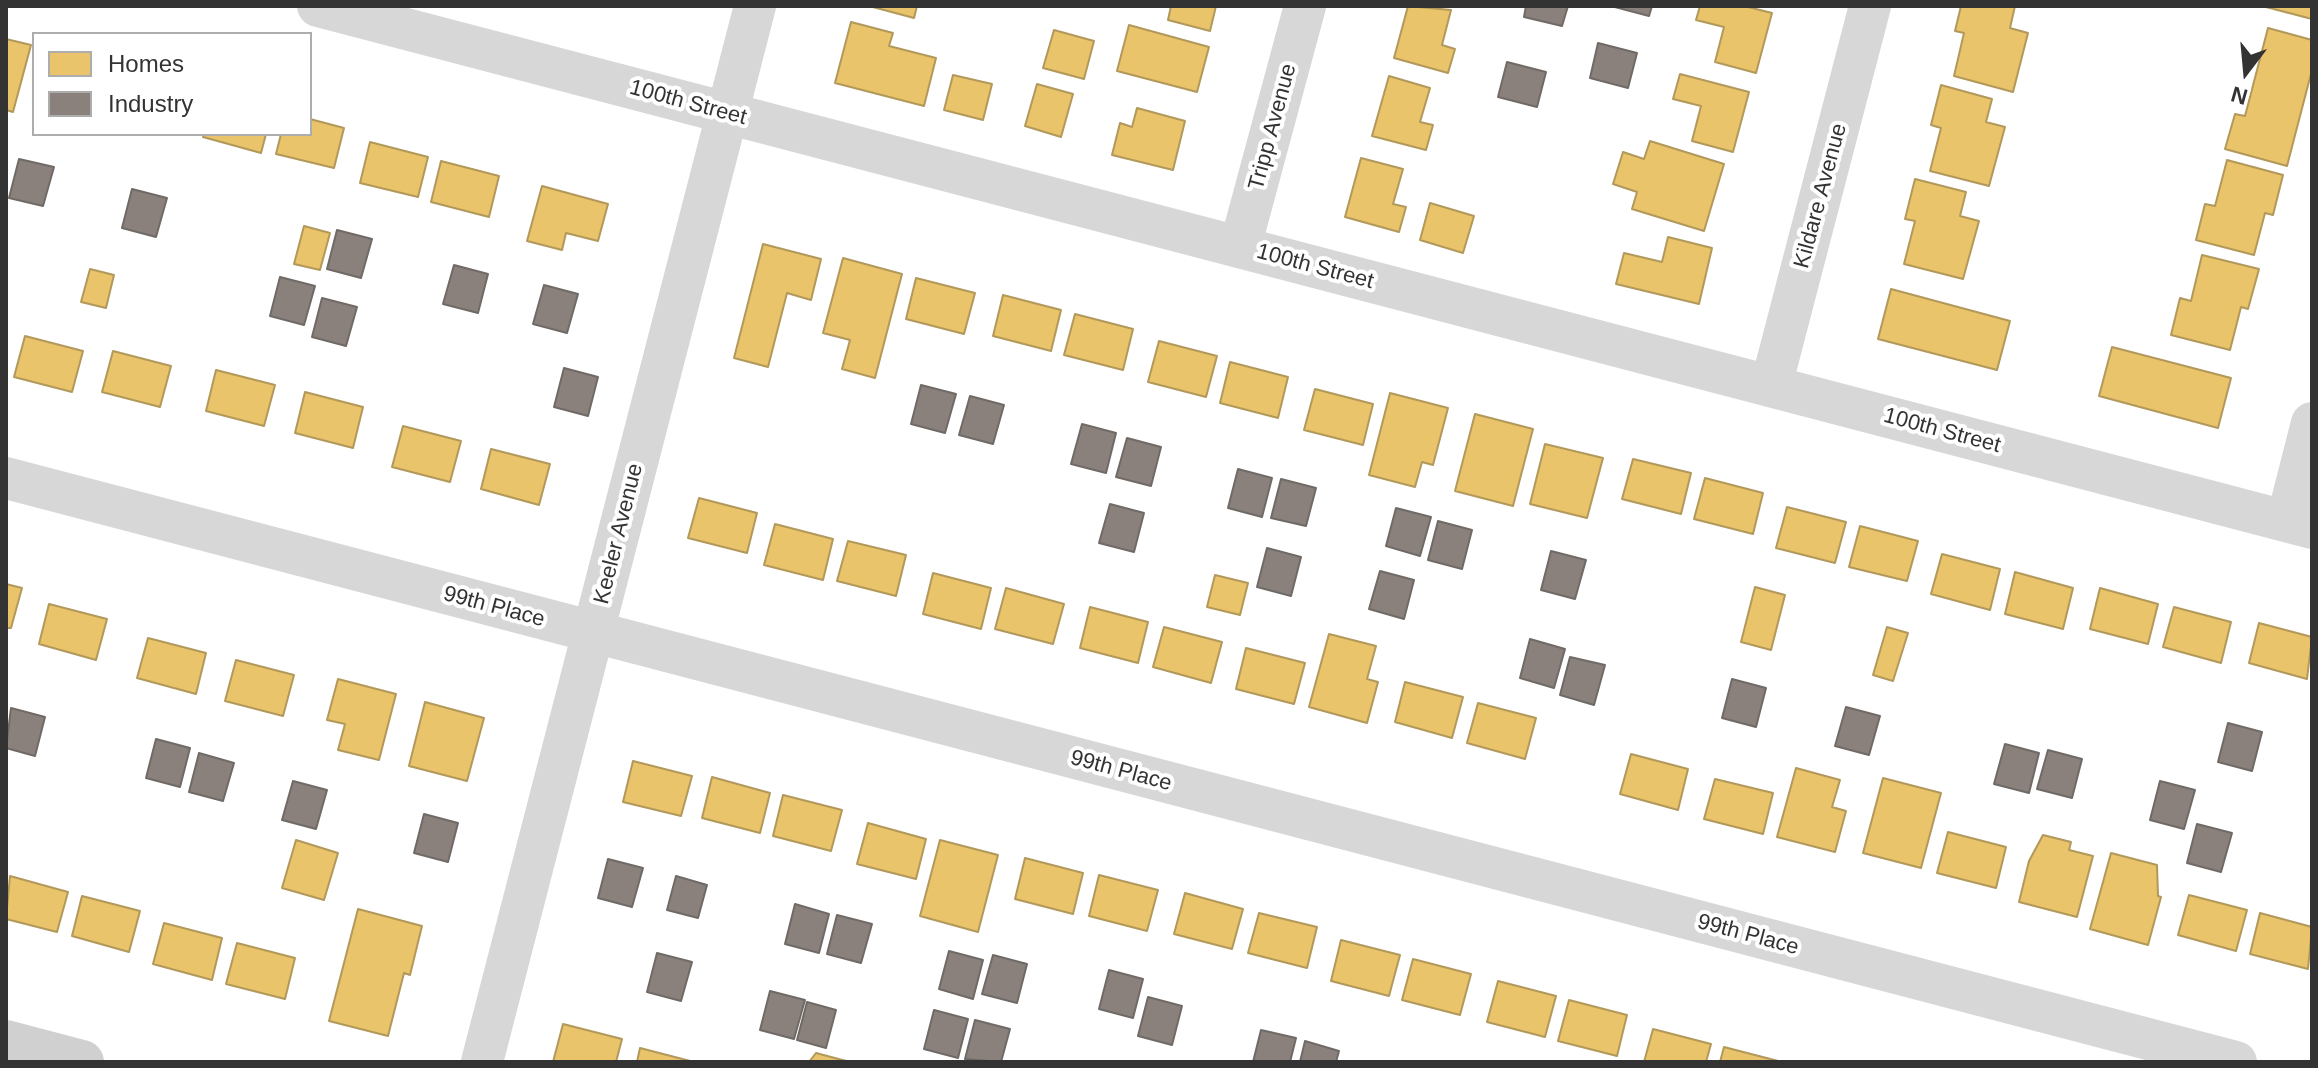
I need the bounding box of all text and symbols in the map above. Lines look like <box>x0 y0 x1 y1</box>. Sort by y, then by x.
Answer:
legend <box>32 32 312 136</box>
north arrow <box>2206 32 2286 112</box>
text: Homes <box>108 50 184 77</box>
street label: Tripp Avenue <box>1243 61 1303 193</box>
street label: 100th Street <box>627 75 749 131</box>
text: N <box>2228 81 2250 110</box>
text: Industry <box>108 90 193 117</box>
street label: Kildare Avenue <box>1789 121 1853 271</box>
street label: 100th Street <box>1254 239 1376 295</box>
street label: 100th Street <box>1881 403 2003 459</box>
street label: Keeler Avenue <box>589 461 649 607</box>
street label: 99th Place <box>440 581 548 633</box>
street label: 99th Place <box>1067 745 1175 797</box>
street label: 99th Place <box>1694 909 1802 961</box>

